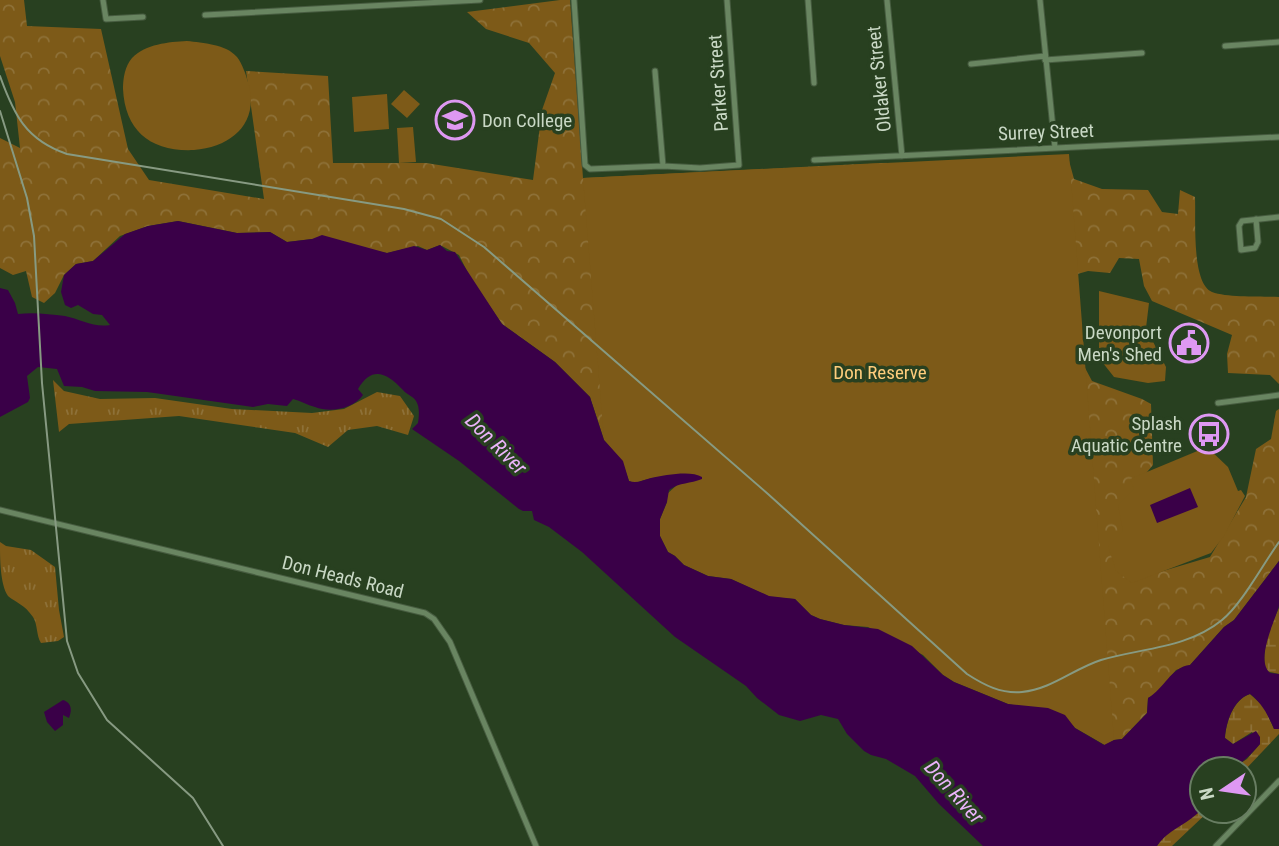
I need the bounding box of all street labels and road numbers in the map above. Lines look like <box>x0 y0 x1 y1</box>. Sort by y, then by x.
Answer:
street label: Oldaker Street <box>862 25 896 133</box>
street label: Parker Street <box>703 34 733 132</box>
street label: Surrey Street <box>998 119 1094 145</box>
street label: Don Heads Road <box>280 551 406 603</box>

